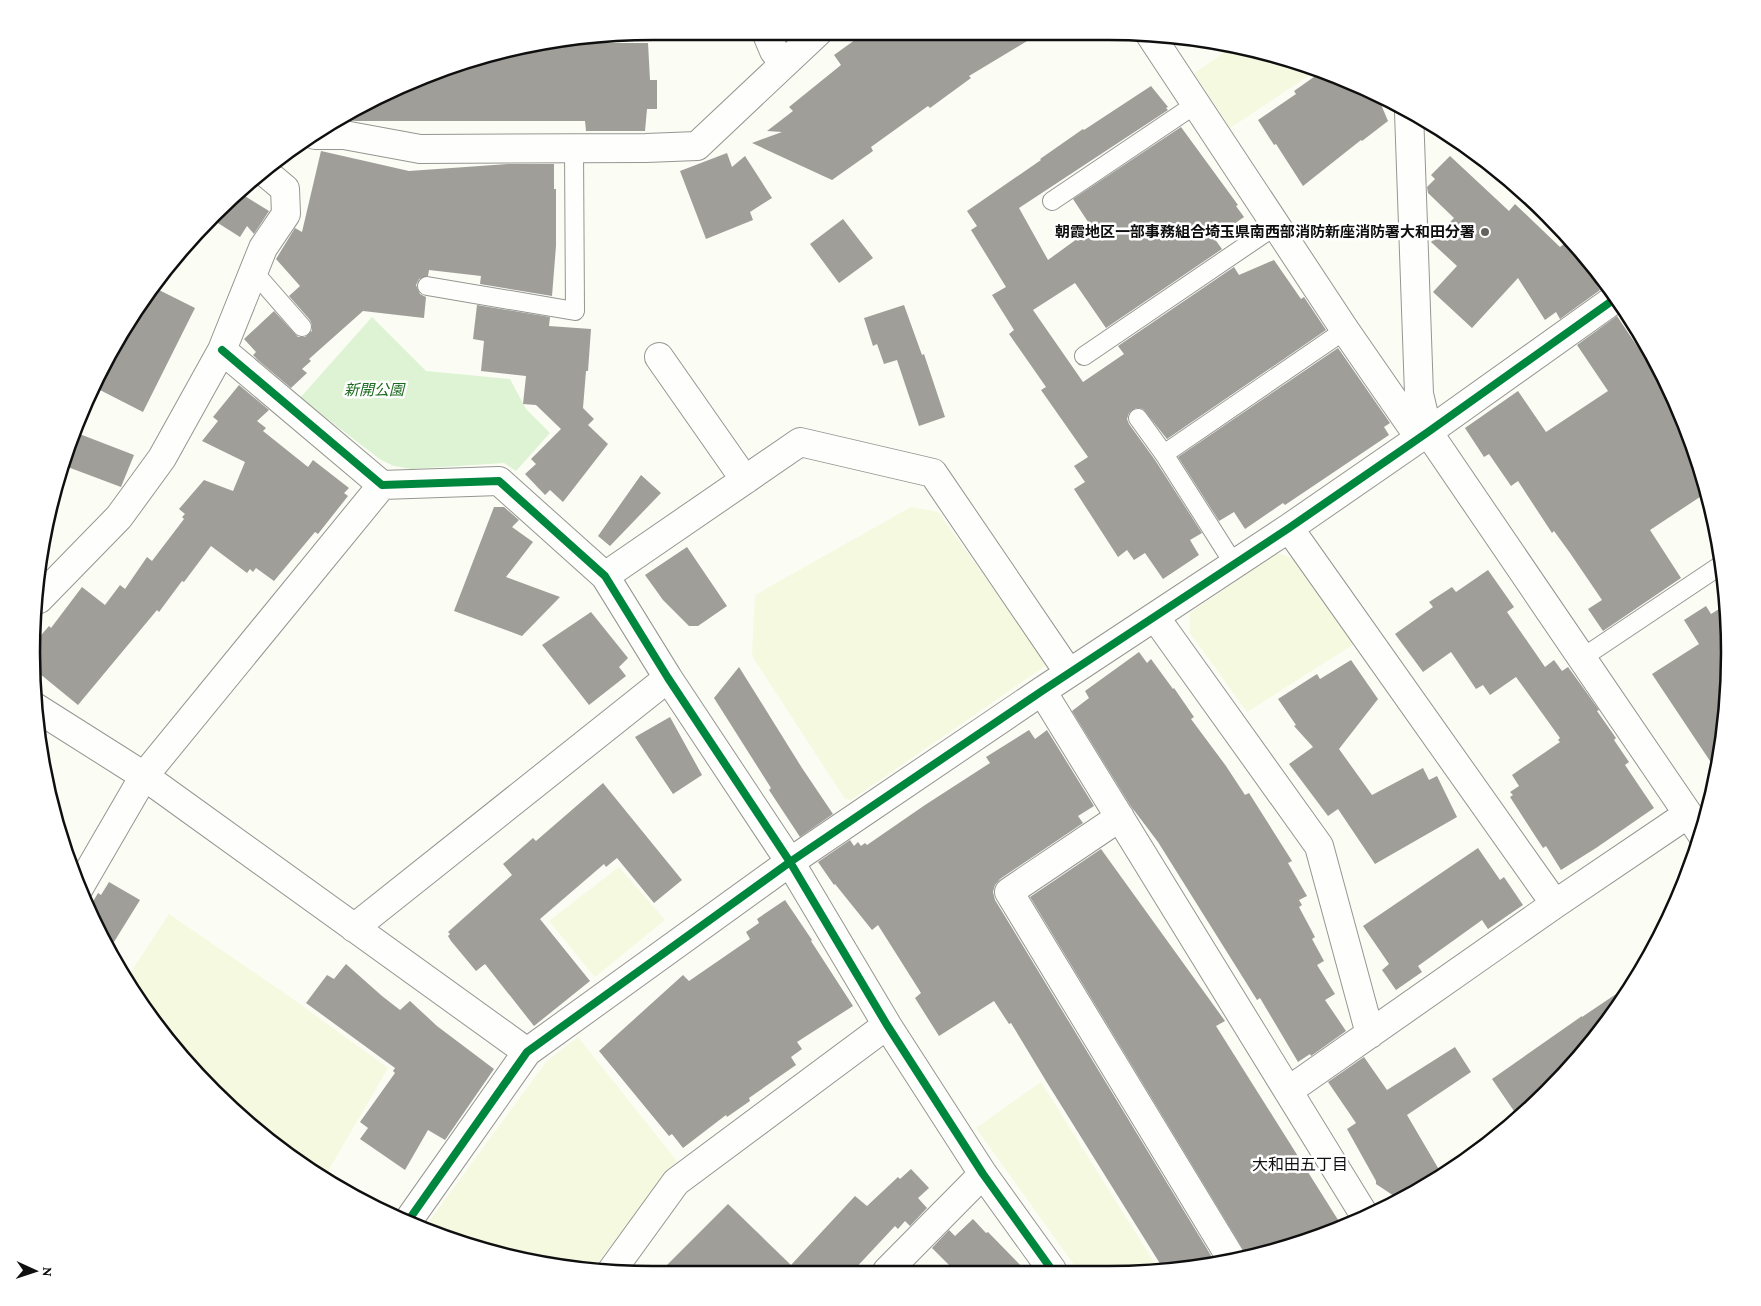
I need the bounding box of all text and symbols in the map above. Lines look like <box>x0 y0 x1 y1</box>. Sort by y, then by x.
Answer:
place label: 朝霞地区一部事務組合埼玉県南西部消防新座消防署大和田分署 <box>1055 224 1475 240</box>
marker: 朝霞地区一部事務組合埼玉県南西部消防新座消防署大和田分署 <box>1479 226 1491 238</box>
park label: 新開公園 <box>344 382 406 398</box>
district label: 大和田五丁目 <box>1252 1156 1348 1173</box>
north arrow <box>10 1246 60 1296</box>
text: N <box>40 1266 56 1277</box>

